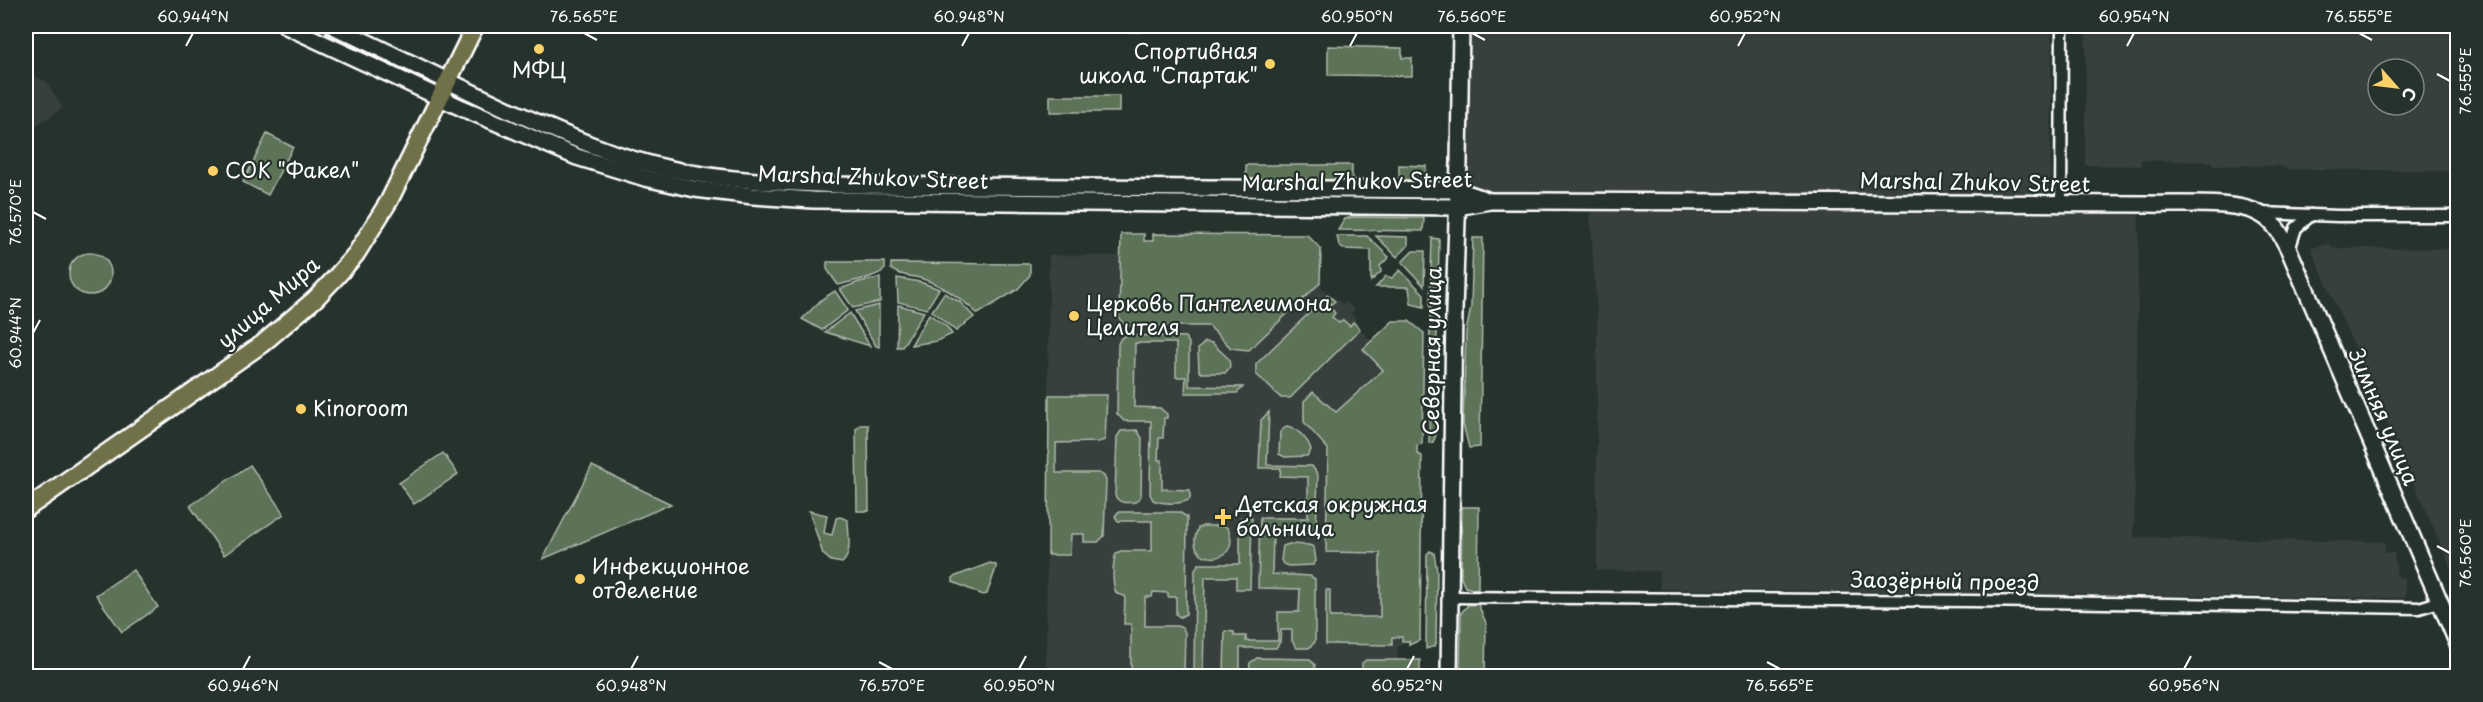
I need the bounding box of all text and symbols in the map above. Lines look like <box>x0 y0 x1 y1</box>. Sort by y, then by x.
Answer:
text: 60.944°N <box>157 4 229 27</box>
text: 76.565°E <box>550 4 618 27</box>
text: 60.948°N <box>933 4 1005 27</box>
text: 60.950°N <box>1321 4 1393 27</box>
text: 76.560°E <box>1437 4 1507 27</box>
text: 60.952°N <box>1709 4 1781 27</box>
text: 60.954°N <box>2098 4 2170 27</box>
text: 76.555°E <box>2325 4 2393 27</box>
place label: Спортивная школа "Спартак" <box>1079 34 1258 90</box>
marker: МФЦ <box>532 42 546 56</box>
text: 76.555°E <box>2453 47 2476 115</box>
place label: МФЦ <box>512 53 566 85</box>
marker: Спортивная школа "Спартак" <box>1263 57 1277 71</box>
north arrow <box>2366 57 2426 117</box>
text: С <box>2397 84 2424 105</box>
place label: СОК "Факел" <box>225 153 359 185</box>
street label: Marshal Zhukov Street <box>757 156 989 196</box>
street label: Marshal Zhukov Street <box>1241 162 1473 198</box>
street label: Marshal Zhukov Street <box>1859 163 2091 199</box>
marker: СОК "Факел" <box>206 164 220 178</box>
text: 76.570°E <box>3 179 26 245</box>
street label: улица Мира <box>209 247 326 355</box>
street label: Северная улица <box>1414 266 1448 436</box>
place label: Церковь Пантелеимона Целителя <box>1086 286 1331 342</box>
text: 60.944°N <box>3 297 26 369</box>
marker: Церковь Пантелеимона Целителя <box>1067 309 1081 323</box>
street label: Зимняя улица <box>2342 343 2428 490</box>
place label: Kinoroom <box>313 391 409 423</box>
marker: Kinoroom <box>294 402 308 416</box>
place label: Детская окружная больница <box>1235 487 1428 543</box>
marker: Детская окружная больница <box>1214 508 1232 526</box>
text: 76.560°E <box>2453 518 2476 588</box>
place label: Инфекционное отделение <box>592 549 750 605</box>
street label: Заозёрный проезд <box>1850 562 2040 598</box>
marker: Инфекционное отделение <box>573 572 587 586</box>
text: 60.946°N <box>207 673 279 696</box>
text: 60.948°N <box>595 673 667 696</box>
text: 76.570°E <box>859 673 925 696</box>
text: 60.950°N <box>983 673 1055 696</box>
text: 60.952°N <box>1371 673 1443 696</box>
text: 76.565°E <box>1746 673 1814 696</box>
text: 60.956°N <box>2148 673 2220 696</box>

